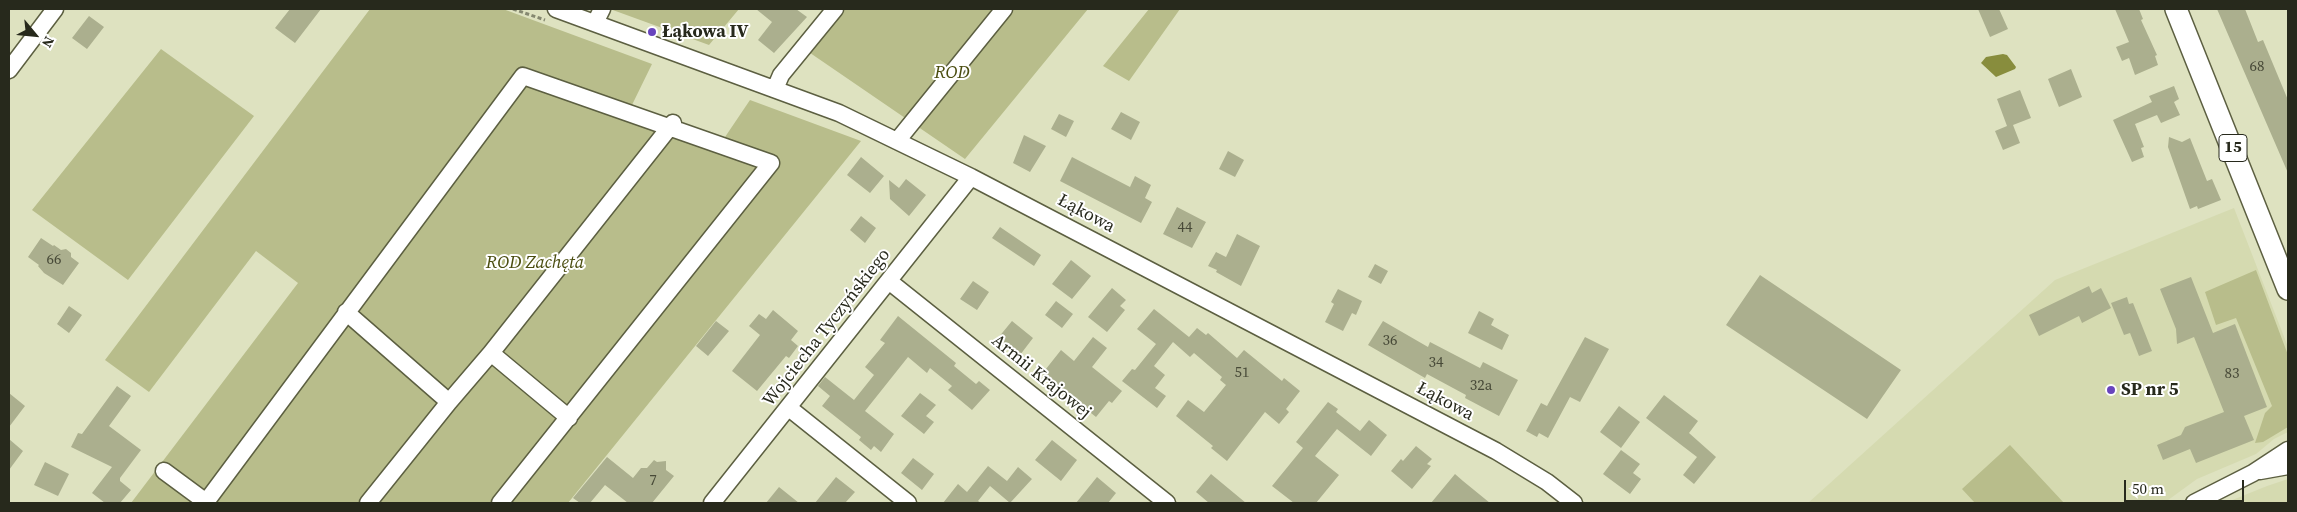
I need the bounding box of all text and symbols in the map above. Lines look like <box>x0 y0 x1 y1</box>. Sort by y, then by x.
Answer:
north arrow <box>10 10 60 60</box>
place label: Łąkowa IV <box>662 21 748 43</box>
marker: Łąkowa IV <box>646 26 658 38</box>
text: N <box>37 33 59 51</box>
house number: 68 <box>2250 58 2264 76</box>
park label: ROD <box>934 62 970 84</box>
road number: 15 <box>2219 134 2247 162</box>
street label: Łąkowa <box>1054 190 1118 238</box>
house number: 44 <box>1178 219 1192 237</box>
street label: Wojciecha Tyczyńskiego <box>759 245 895 411</box>
house number: 66 <box>47 251 61 269</box>
park label: ROD Zachęta <box>486 252 584 274</box>
street label: Armii Krajowej <box>987 330 1095 424</box>
house number: 36 <box>1383 332 1397 350</box>
house number: 34 <box>1429 354 1443 372</box>
house number: 51 <box>1235 364 1249 382</box>
house number: 83 <box>2225 365 2239 383</box>
house number: 32a <box>1470 377 1492 395</box>
street label: Łąkowa <box>1413 378 1477 426</box>
place label: SP nr 5 <box>2121 379 2179 401</box>
marker: SP nr 5 <box>2105 384 2117 396</box>
scale bar <box>2127 470 2247 502</box>
house number: 7 <box>649 472 657 490</box>
text: 50 m <box>2132 478 2164 499</box>

